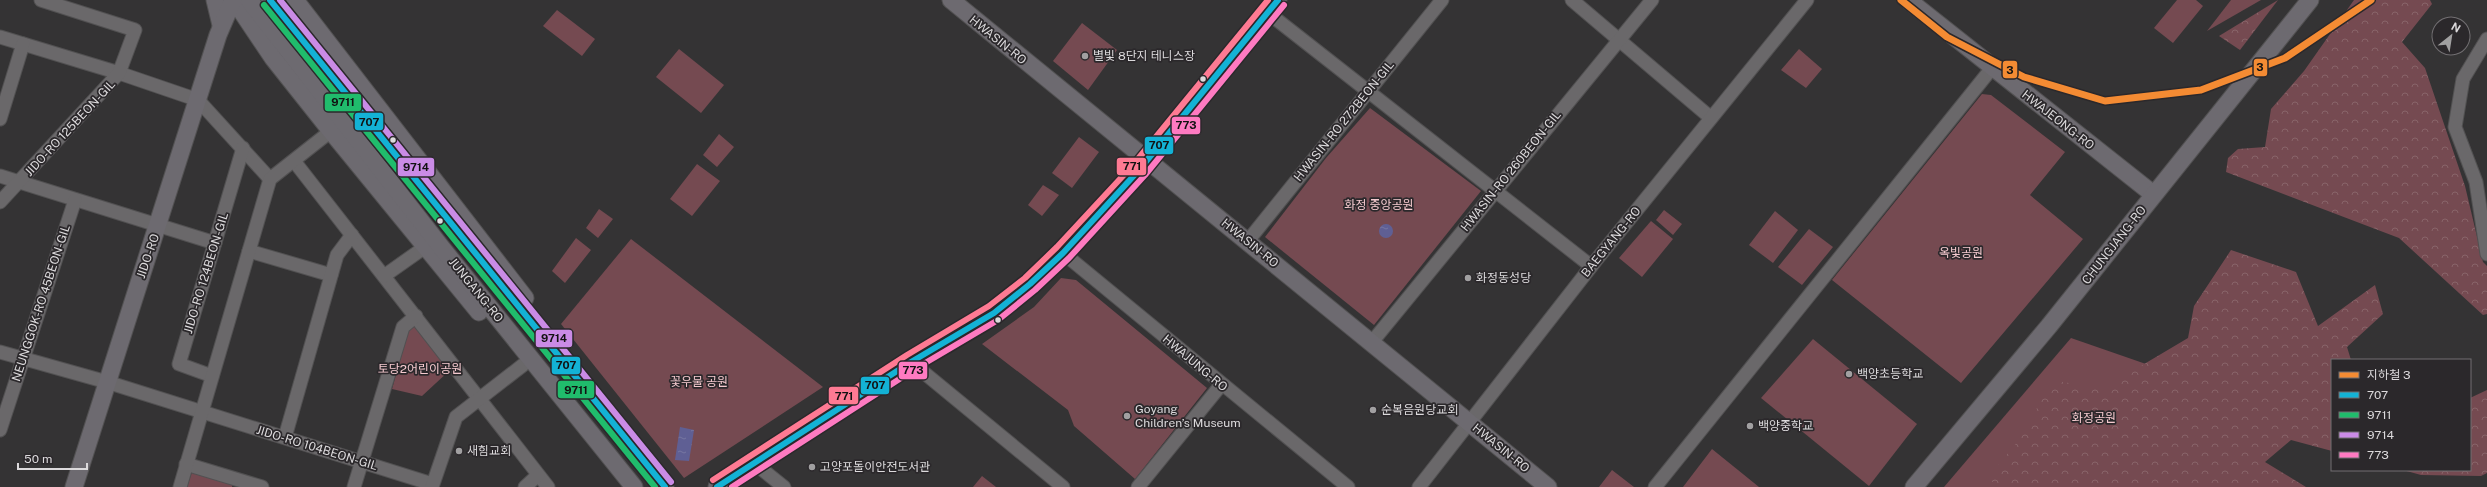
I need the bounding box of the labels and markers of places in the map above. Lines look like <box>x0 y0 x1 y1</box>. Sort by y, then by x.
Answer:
place label: 별빛 8단지 테니스장 <box>1093 49 1195 63</box>
marker: 별빛 8단지 테니스장 <box>1080 51 1090 61</box>
unlabelled marker <box>1198 74 1208 84</box>
unlabelled marker <box>388 135 398 145</box>
unlabelled marker <box>435 216 445 226</box>
place label: 화정동성당 <box>1476 271 1531 285</box>
marker: 화정동성당 <box>1463 273 1473 283</box>
unlabelled marker <box>993 315 1003 325</box>
place label: 백양초등학교 <box>1857 367 1923 381</box>
marker: 백양초등학교 <box>1844 369 1854 379</box>
place label: Goyang Children’s Museum <box>1135 402 1241 430</box>
place label: 순복음원당교회 <box>1381 403 1458 417</box>
marker: 순복음원당교회 <box>1368 405 1378 415</box>
marker: Goyang Children’s Museum <box>1122 411 1132 421</box>
place label: 백양중학교 <box>1758 419 1813 433</box>
marker: 백양중학교 <box>1745 421 1755 431</box>
place label: 새힘교회 <box>467 444 511 458</box>
marker: 새힘교회 <box>454 446 464 456</box>
place label: 고양포돌이안전도서관 <box>820 460 930 474</box>
marker: 고양포돌이안전도서관 <box>807 462 817 472</box>

